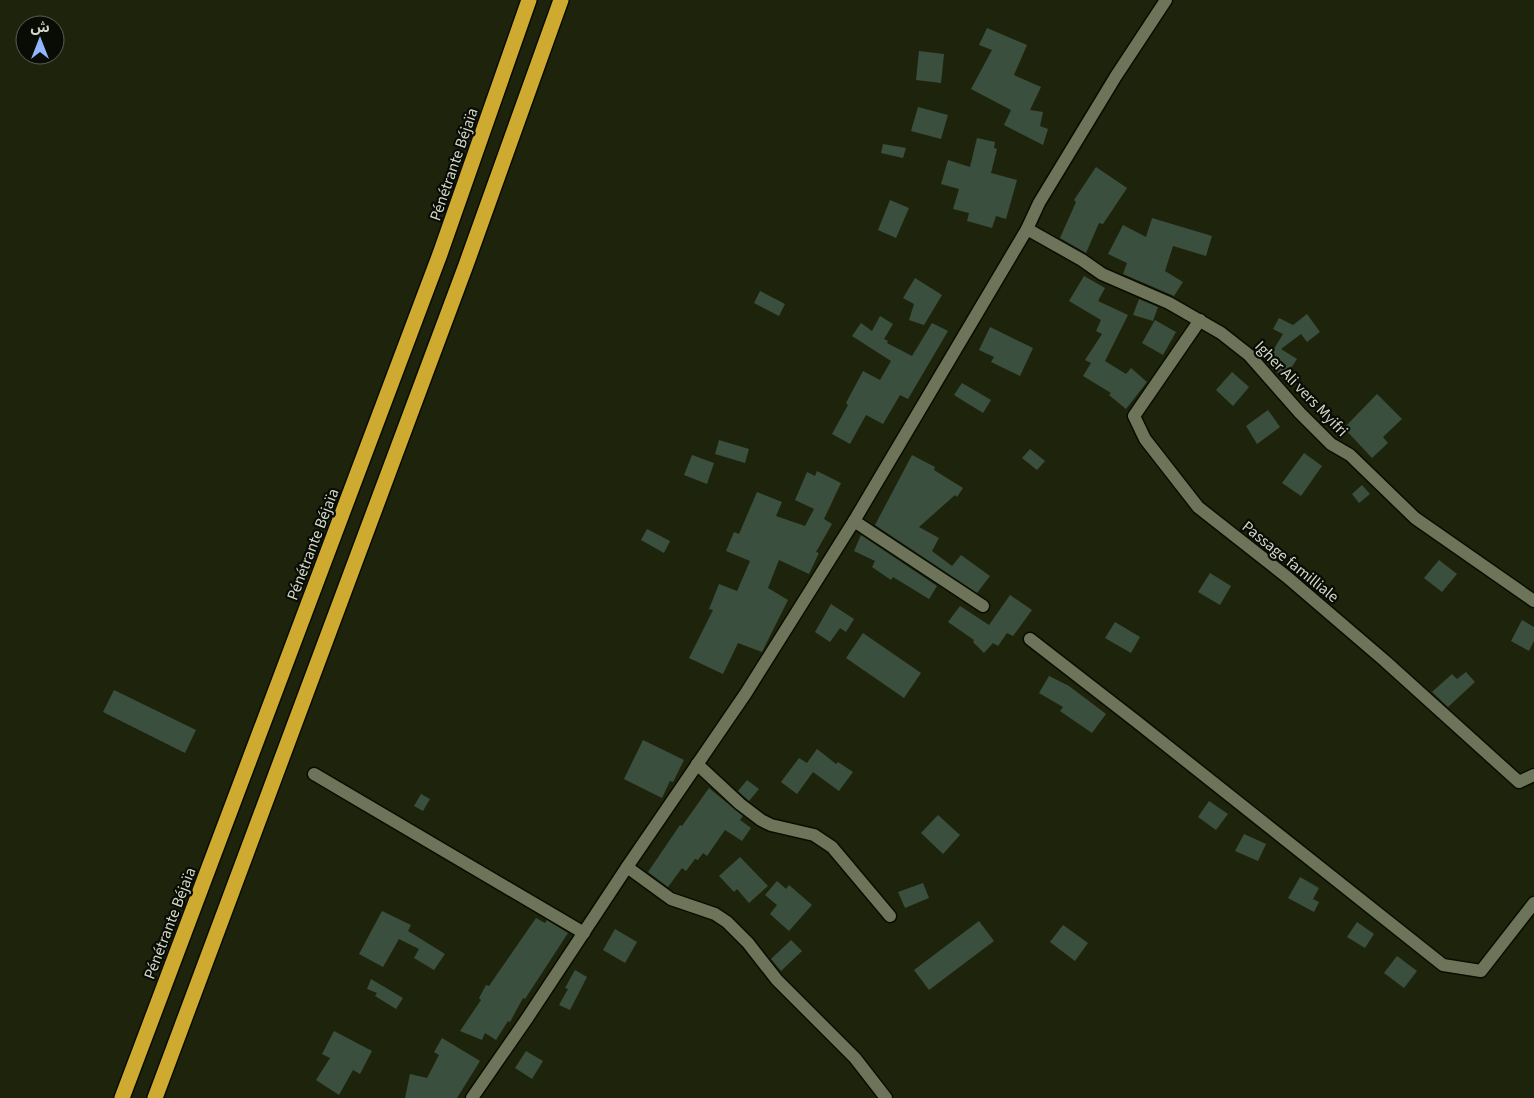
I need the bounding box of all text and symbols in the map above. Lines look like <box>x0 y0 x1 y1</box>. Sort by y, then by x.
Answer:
north arrow <box>15 15 65 65</box>
text: ش <box>30 18 50 38</box>
street label: Pénétrante Béjaïa <box>424 105 484 224</box>
street label: Igher Ali vers Myifri <box>1250 336 1353 441</box>
street label: Pénétrante Béjaïa <box>281 485 344 603</box>
street label: Passage familliale <box>1237 516 1343 608</box>
street label: Pénétrante Béjaïa <box>138 864 201 982</box>

